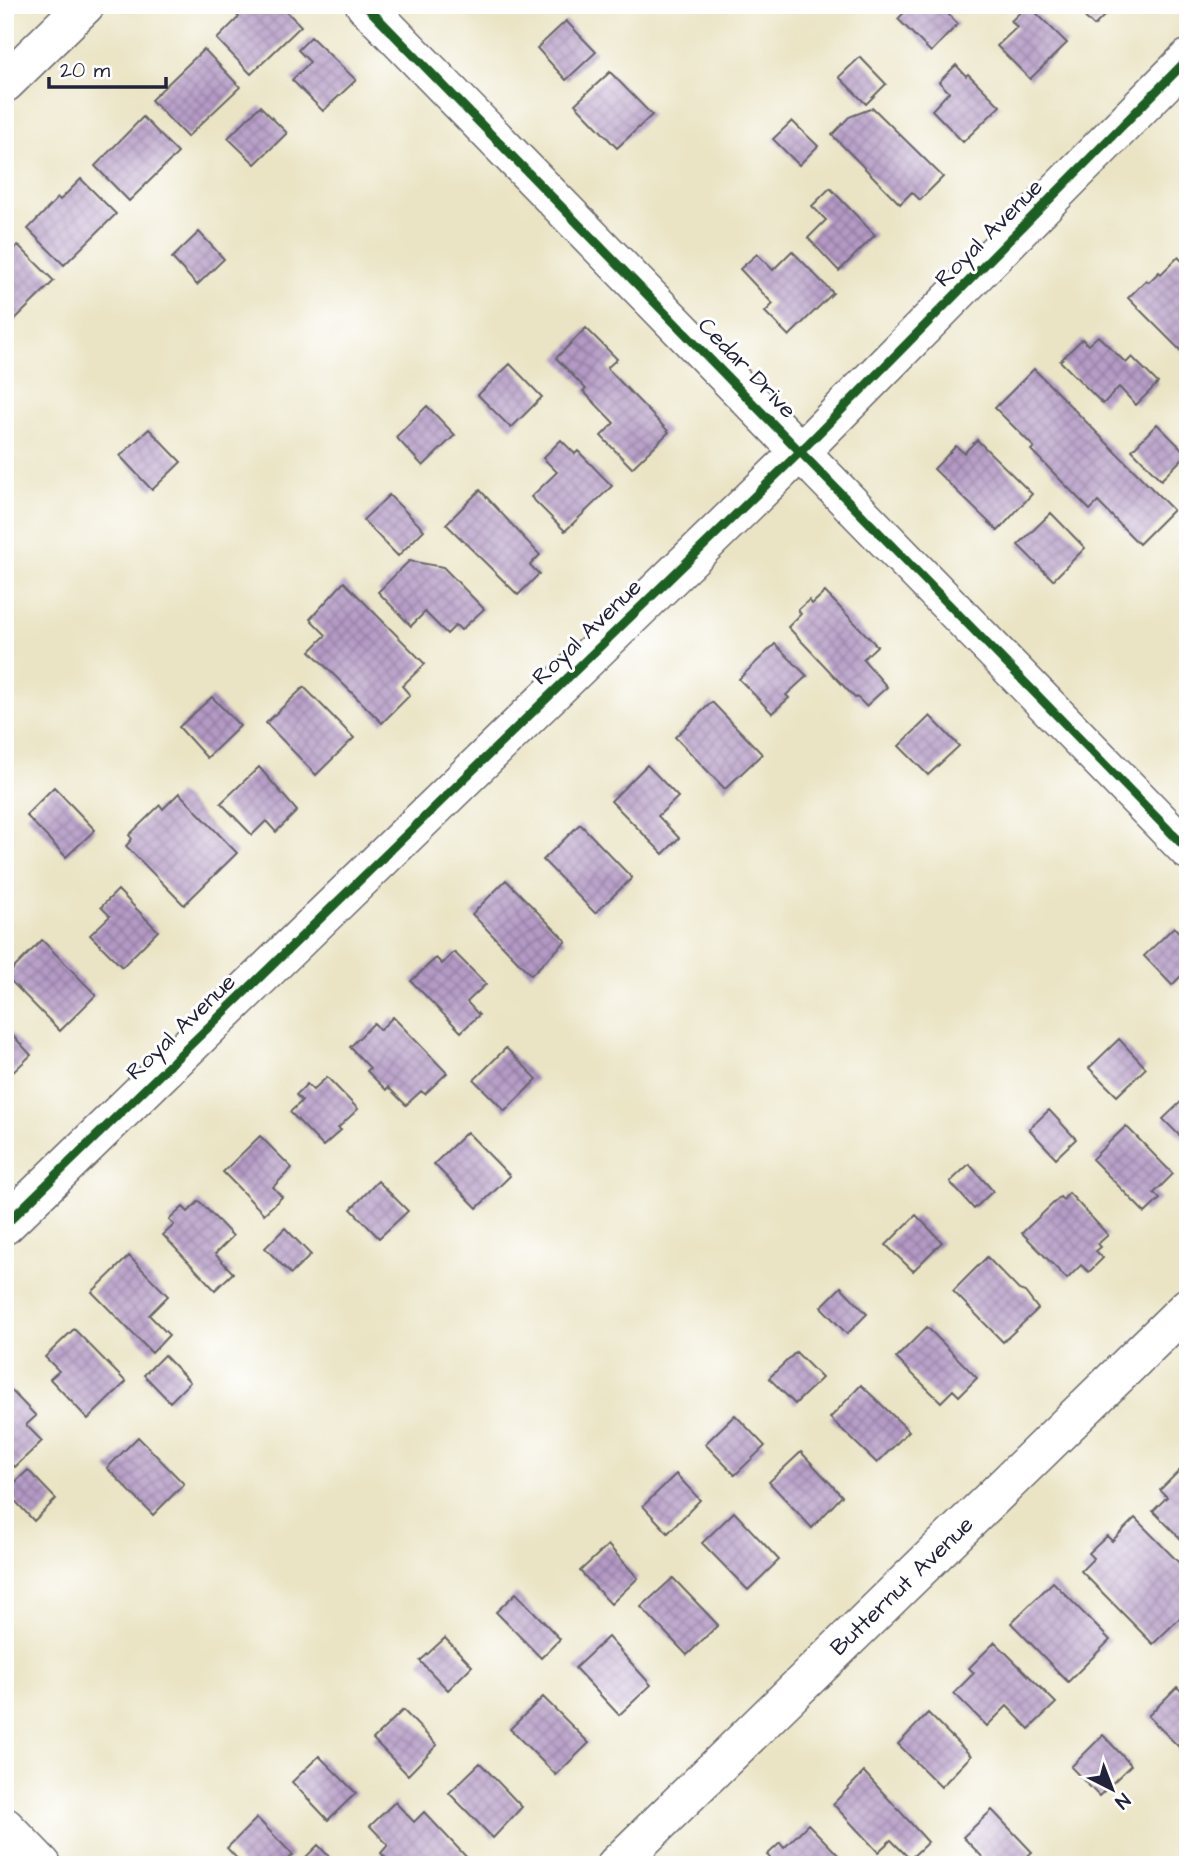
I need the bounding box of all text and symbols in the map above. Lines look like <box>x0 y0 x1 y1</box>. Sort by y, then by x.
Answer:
scale bar <box>49 46 166 90</box>
text: 20 m <box>60 56 111 85</box>
street label: Royal Avenue <box>928 172 1051 295</box>
street label: Cedar Drive <box>690 310 804 426</box>
street label: Royal Avenue <box>525 571 650 693</box>
street label: Royal Avenue <box>119 966 244 1088</box>
street label: Butternut Avenue <box>823 1509 981 1663</box>
north arrow <box>1078 1755 1148 1825</box>
text: N <box>1109 1786 1136 1815</box>

